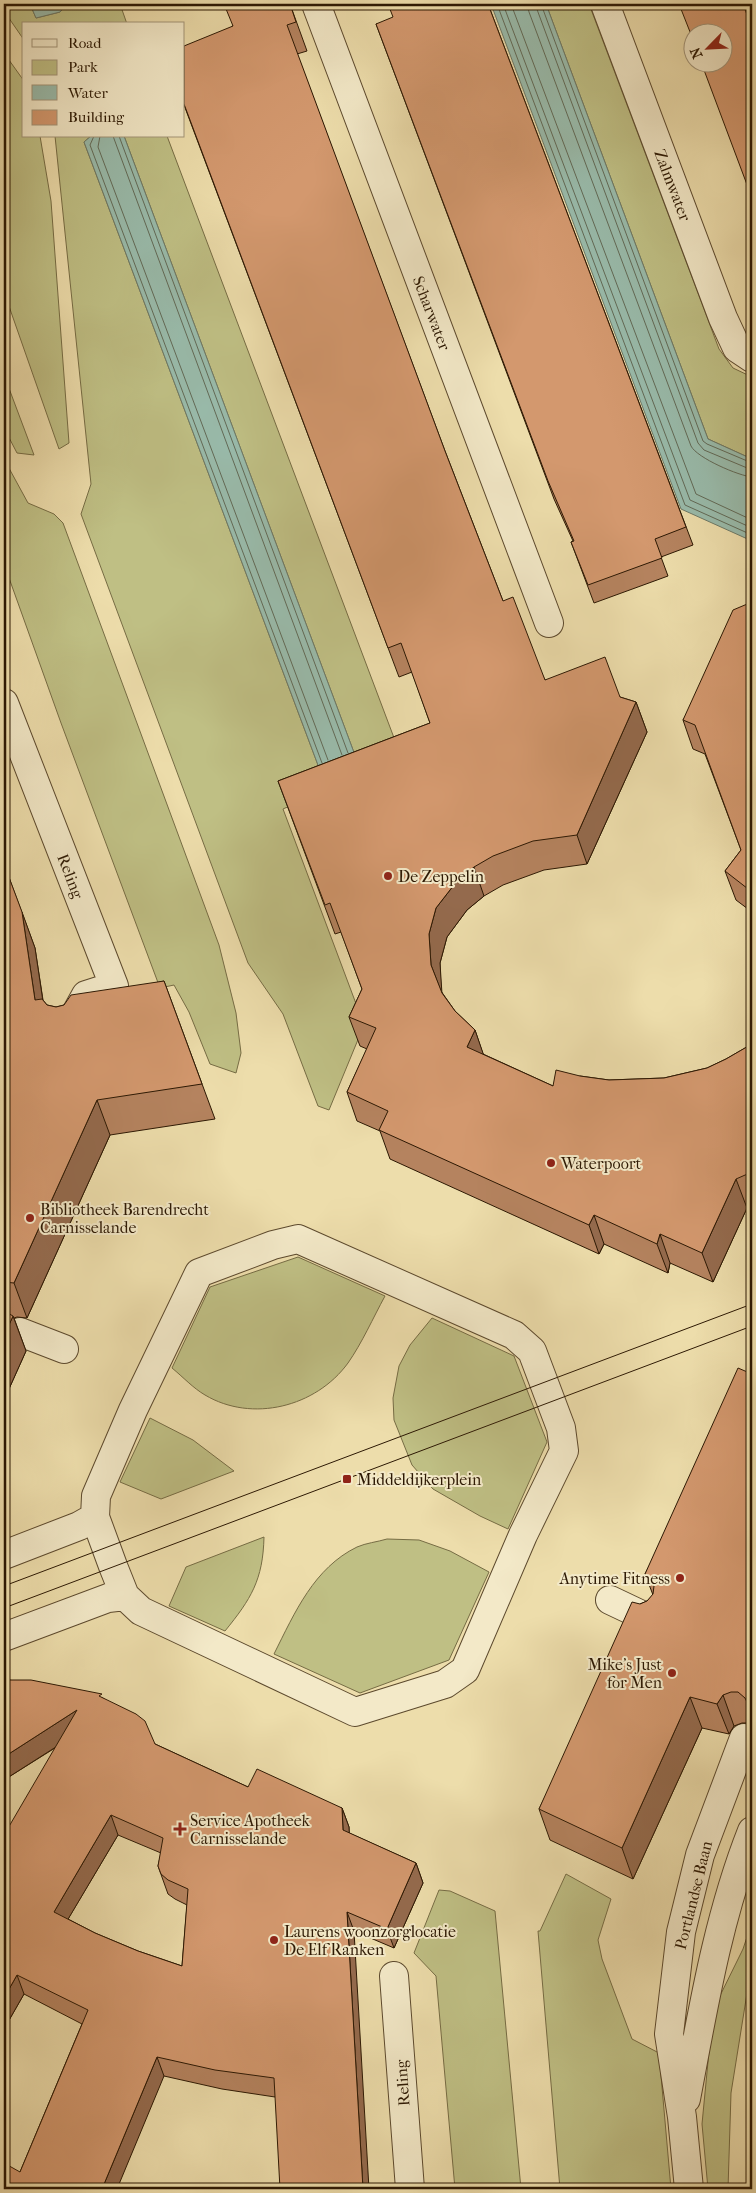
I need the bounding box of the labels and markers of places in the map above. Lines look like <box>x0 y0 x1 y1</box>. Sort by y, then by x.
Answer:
place label: De Zeppelin <box>398 867 485 886</box>
marker: De Zeppelin <box>382 870 394 882</box>
place label: Waterpoort <box>560 1154 642 1173</box>
marker: Waterpoort <box>545 1157 557 1169</box>
place label: Bibliotheek Barendrecht Carnisselande <box>40 1200 209 1237</box>
marker: Bibliotheek Barendrecht Carnisselande <box>24 1212 36 1224</box>
place label: Middeldijkerplein <box>357 1470 482 1489</box>
marker: Middeldijkerplein <box>341 1473 353 1485</box>
place label: Anytime Fitness <box>558 1569 670 1588</box>
marker: Anytime Fitness <box>674 1572 686 1584</box>
place label: Mike's Just for Men <box>588 1655 663 1692</box>
marker: Mike's Just for Men <box>666 1667 678 1679</box>
place label: Service Apotheek Carnisselande <box>190 1811 311 1848</box>
marker: Service Apotheek Carnisselande <box>174 1823 186 1835</box>
place label: Laurens woonzorglocatie De Elf Ranken <box>284 1922 456 1959</box>
marker: Laurens woonzorglocatie De Elf Ranken <box>268 1934 280 1946</box>

